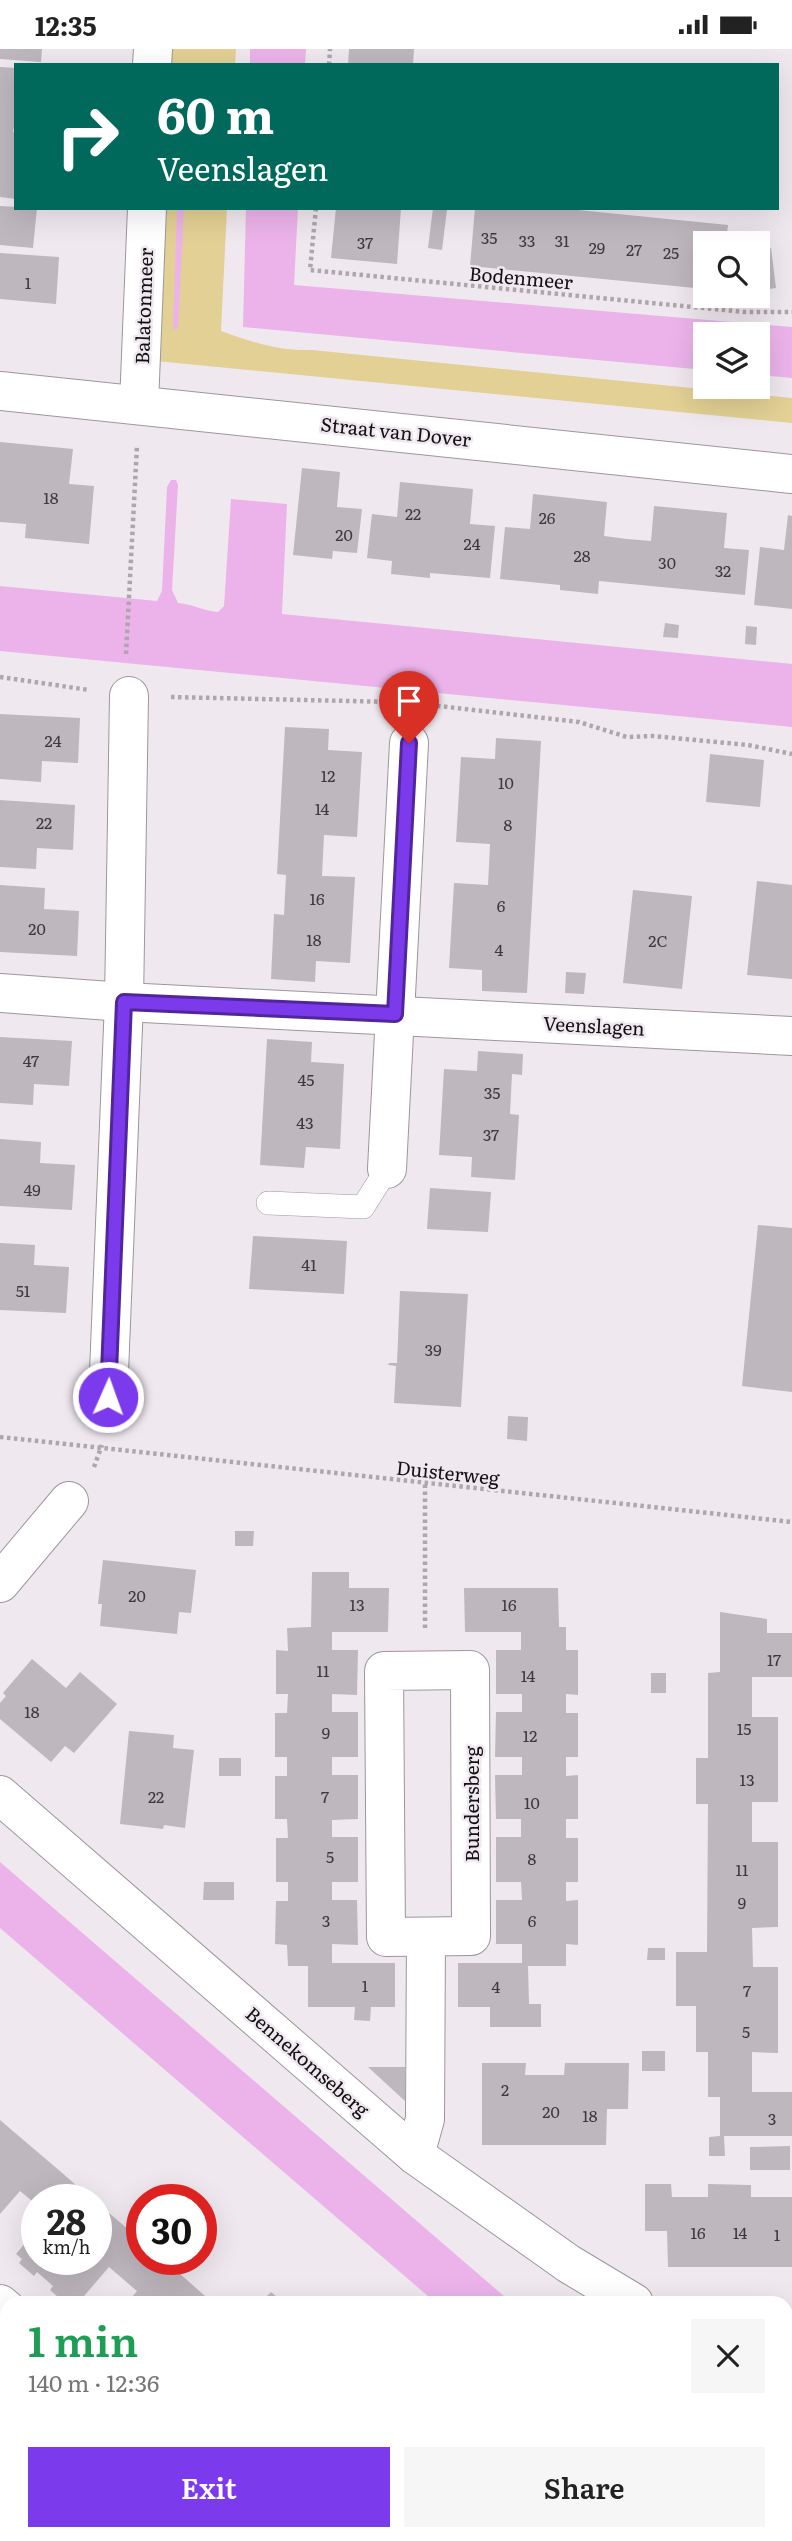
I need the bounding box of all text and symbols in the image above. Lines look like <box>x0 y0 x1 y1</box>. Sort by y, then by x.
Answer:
text: 12:35 <box>35 5 97 44</box>
text: 60 m <box>157 76 274 149</box>
icon: right <box>42 91 133 182</box>
text: Veenslagen <box>157 143 328 191</box>
house number: 35 <box>481 225 497 249</box>
house number: 33 <box>519 228 535 252</box>
house number: 31 <box>554 228 570 252</box>
house number: 37 <box>357 230 373 254</box>
map controls <box>693 231 770 399</box>
button: search <box>693 231 770 308</box>
house number: 29 <box>589 235 605 259</box>
house number: 27 <box>626 237 642 261</box>
house number: 25 <box>663 240 679 264</box>
street label: Balatonmeer <box>127 247 159 365</box>
street label: Bodenmeer <box>468 259 574 295</box>
house number: 1 <box>25 270 32 294</box>
button: layers <box>693 322 770 399</box>
street label: Straat van Dover <box>319 409 473 453</box>
house number: 18 <box>43 485 59 509</box>
house number: 22 <box>405 501 421 525</box>
house number: 26 <box>539 505 556 529</box>
house number: 20 <box>335 522 353 546</box>
house number: 24 <box>464 531 481 555</box>
house number: 28 <box>574 543 591 567</box>
house number: 30 <box>658 550 676 574</box>
house number: 32 <box>715 558 731 582</box>
pin <box>379 671 439 743</box>
icon: arrive <box>390 682 428 720</box>
house number: 24 <box>45 728 62 752</box>
house number: 12 <box>321 763 335 787</box>
house number: 10 <box>498 770 514 794</box>
house number: 14 <box>315 796 330 820</box>
house number: 22 <box>36 810 52 834</box>
house number: 8 <box>504 812 513 836</box>
house number: 16 <box>309 886 325 910</box>
house number: 6 <box>497 893 506 917</box>
house number: 20 <box>28 916 46 940</box>
house number: 18 <box>306 927 322 951</box>
house number: 2C <box>648 928 668 952</box>
house number: 4 <box>495 937 504 961</box>
street label: Veenslagen <box>542 1008 646 1042</box>
house number: 47 <box>23 1048 39 1072</box>
house number: 45 <box>298 1067 314 1091</box>
house number: 35 <box>484 1080 500 1104</box>
house number: 43 <box>296 1110 314 1134</box>
house number: 37 <box>483 1122 499 1146</box>
house number: 49 <box>23 1177 41 1201</box>
house number: 41 <box>301 1252 317 1276</box>
house number: 51 <box>16 1278 31 1302</box>
house number: 39 <box>424 1337 442 1361</box>
position arrow <box>71 1360 145 1434</box>
street label: Duisterweg <box>395 1453 502 1491</box>
house number: 20 <box>128 1583 146 1607</box>
house number: 13 <box>349 1592 365 1616</box>
house number: 16 <box>501 1592 517 1616</box>
house number: 17 <box>767 1647 781 1671</box>
house number: 11 <box>316 1658 330 1682</box>
house number: 14 <box>521 1663 536 1687</box>
house number: 18 <box>24 1699 40 1723</box>
house number: 15 <box>737 1716 751 1740</box>
house number: 9 <box>322 1720 330 1744</box>
house number: 12 <box>523 1723 537 1747</box>
street label: Bundersberg <box>457 1746 485 1862</box>
house number: 13 <box>739 1767 755 1791</box>
house number: 22 <box>148 1784 164 1808</box>
house number: 7 <box>321 1784 329 1808</box>
house number: 10 <box>524 1790 540 1814</box>
house number: 5 <box>326 1844 334 1868</box>
house number: 8 <box>528 1846 537 1870</box>
house number: 11 <box>735 1857 749 1881</box>
house number: 9 <box>738 1890 746 1914</box>
house number: 3 <box>322 1908 330 1932</box>
house number: 6 <box>528 1908 537 1932</box>
house number: 1 <box>362 1973 369 1997</box>
house number: 4 <box>492 1974 501 1998</box>
house number: 7 <box>743 1978 751 2002</box>
street label: Bennekomseberg <box>240 1999 376 2123</box>
house number: 5 <box>742 2019 750 2043</box>
house number: 2 <box>501 2077 509 2101</box>
house number: 20 <box>542 2099 560 2123</box>
house number: 18 <box>582 2103 598 2127</box>
house number: 3 <box>768 2106 776 2130</box>
speed limit sign: 30 <box>126 2184 217 2275</box>
text: 28 <box>47 2194 86 2246</box>
house number: 16 <box>690 2220 706 2244</box>
house number: 14 <box>733 2220 748 2244</box>
house number: 1 <box>774 2222 781 2246</box>
text: km/h <box>43 2233 90 2260</box>
text: 1 min <box>28 2308 138 2370</box>
button: close <box>691 2319 765 2393</box>
text: 140 m · 12:36 <box>28 2365 159 2399</box>
button: Exit <box>28 2447 390 2527</box>
button: Share <box>404 2447 765 2527</box>

